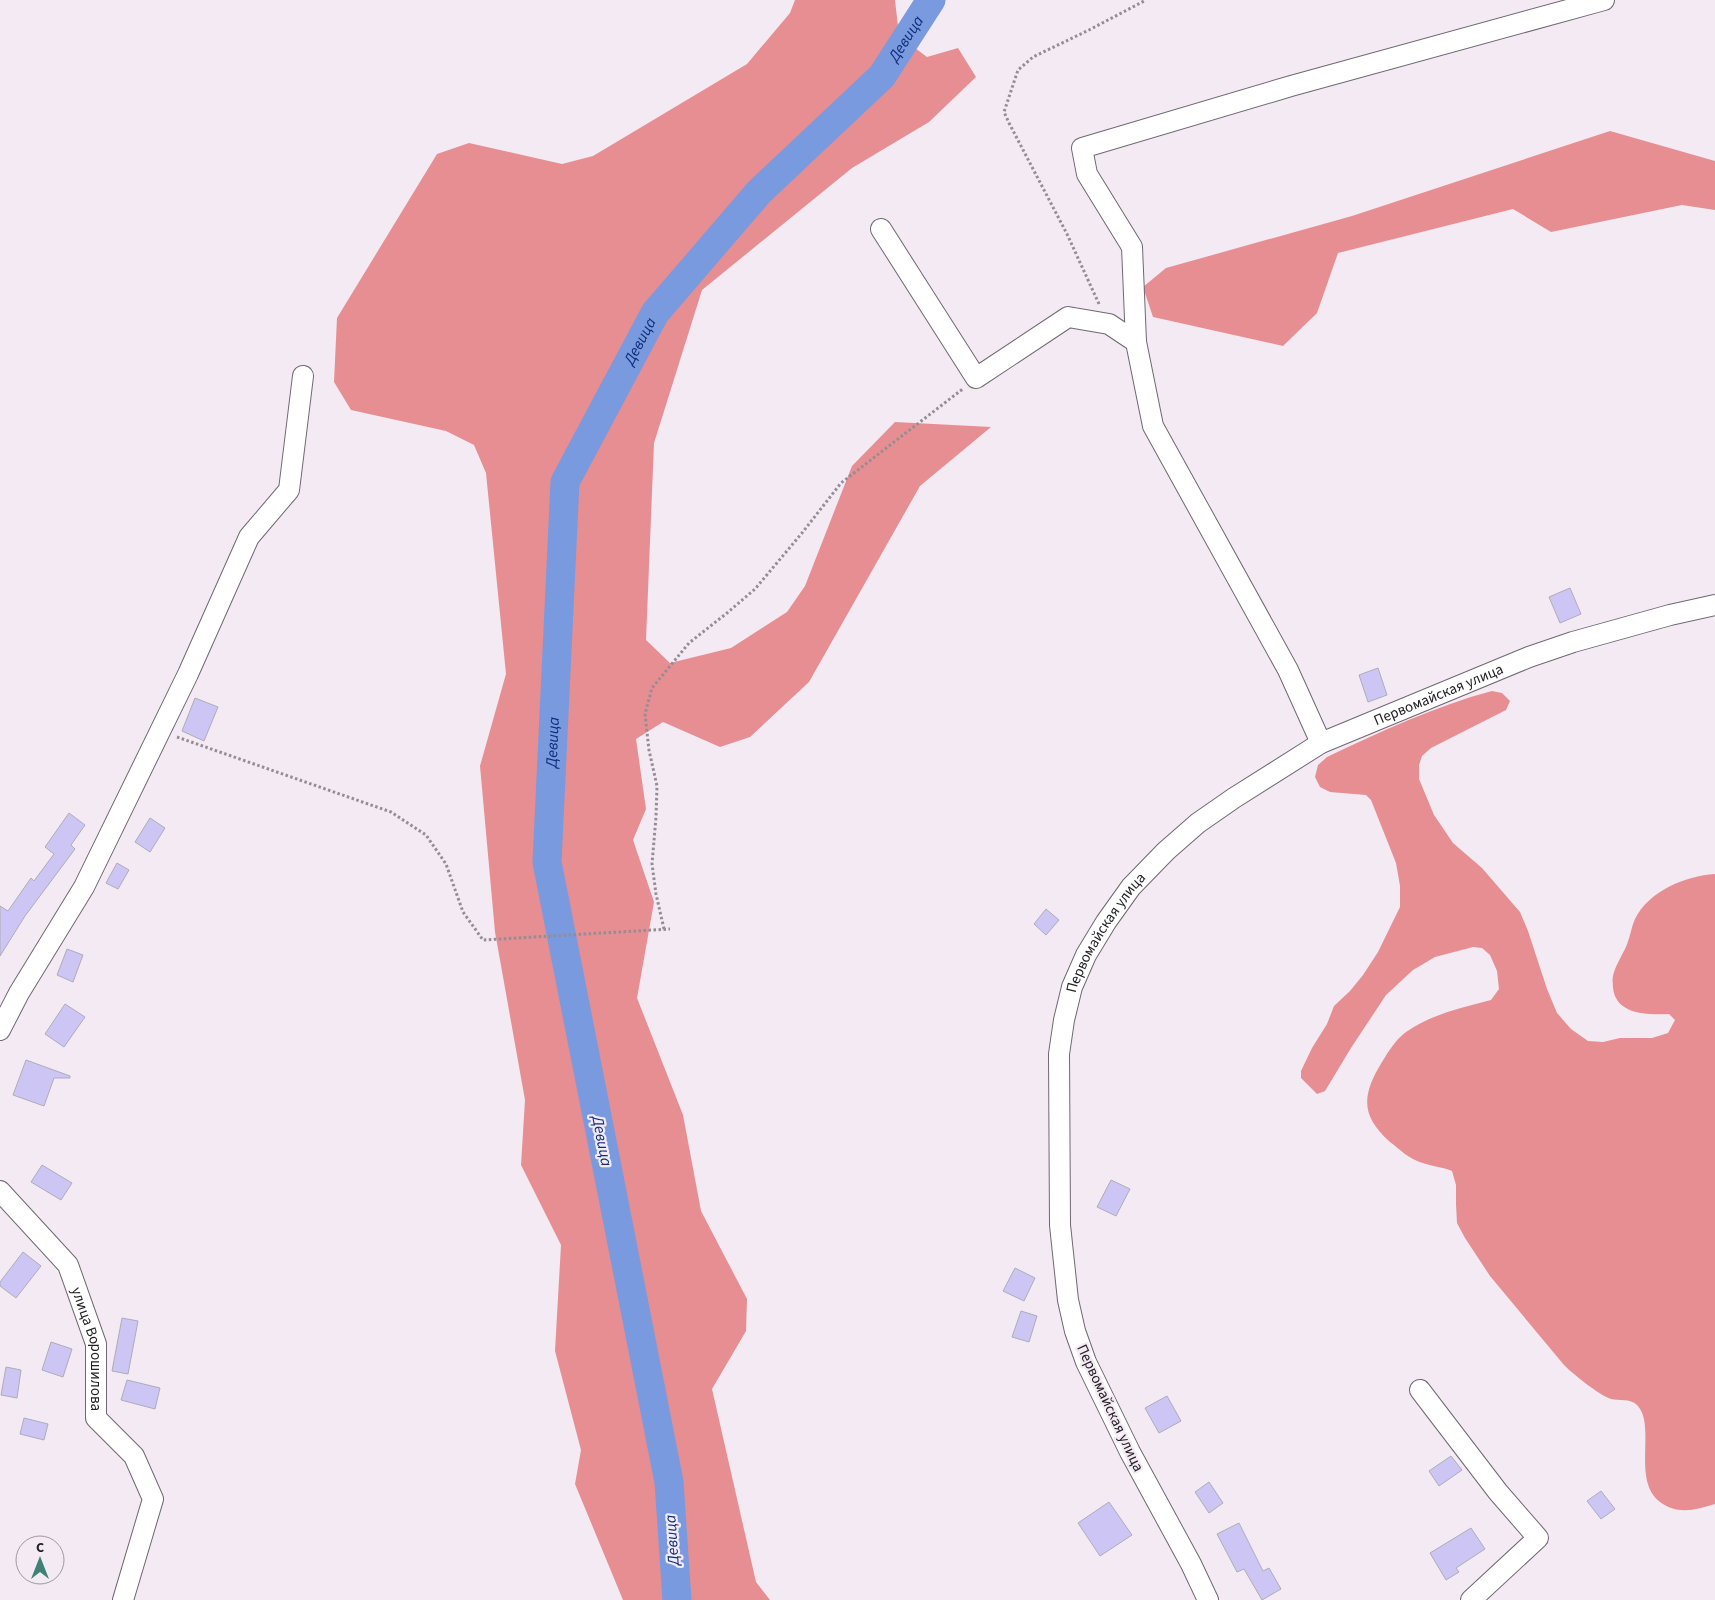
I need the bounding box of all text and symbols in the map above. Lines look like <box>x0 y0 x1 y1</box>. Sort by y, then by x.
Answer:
water label: Девица <box>882 11 929 67</box>
water label: Девица <box>618 313 662 370</box>
street label: Первомайская улица <box>1370 658 1506 731</box>
water label: Девица <box>540 716 565 769</box>
street label: Первомайская улица <box>1061 868 1150 995</box>
water label: Девица <box>586 1113 618 1168</box>
street label: улица Ворошилова <box>66 1284 107 1411</box>
street label: Первомайская улица <box>1071 1341 1149 1475</box>
water label: Девица <box>659 1514 685 1567</box>
north arrow <box>15 1535 65 1585</box>
text: С <box>36 1538 44 1558</box>

